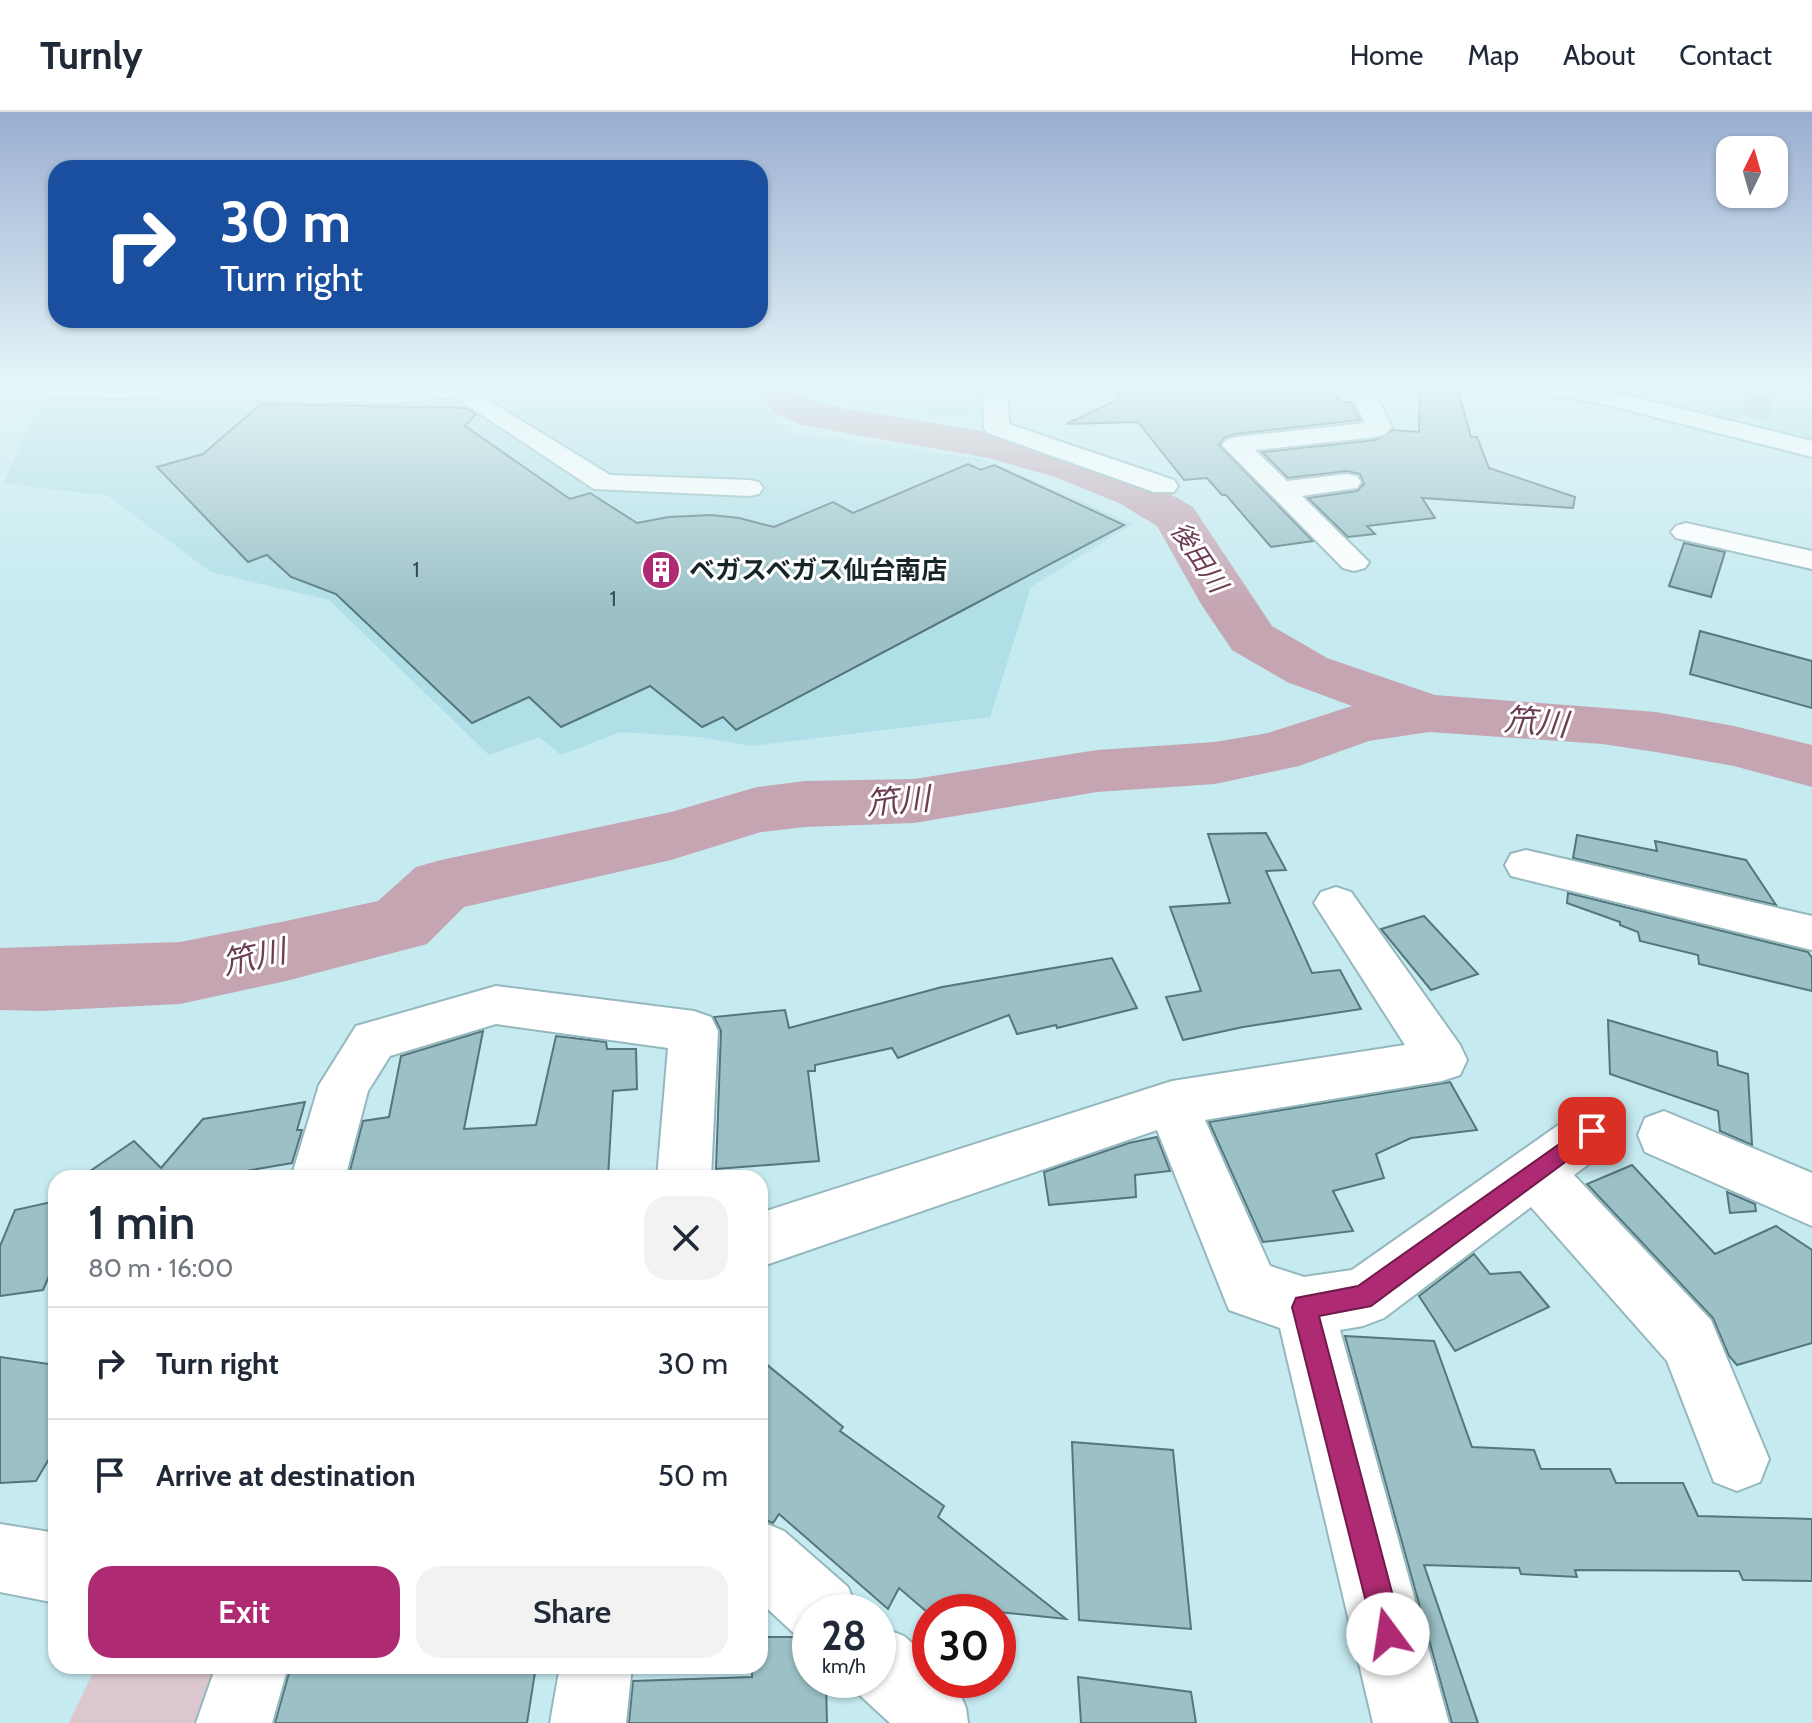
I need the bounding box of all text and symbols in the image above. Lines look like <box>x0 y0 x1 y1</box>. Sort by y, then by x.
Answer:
text: Turnly <box>40 32 143 79</box>
text: Home <box>1350 38 1423 72</box>
text: Map <box>1467 38 1519 72</box>
text: About <box>1563 38 1635 72</box>
text: Contact <box>1679 38 1772 72</box>
north arrow <box>1716 136 1788 208</box>
map controls <box>1716 136 1788 208</box>
text: 30 m <box>220 188 351 256</box>
icon: right <box>88 192 192 296</box>
text: Turn right <box>220 256 363 300</box>
water label: 後田川 <box>1164 516 1236 601</box>
building icon: ベガスベガス仙台南店 <box>640 549 682 591</box>
place label: ベガスベガス仙台南店 <box>689 554 947 586</box>
house number: 1 <box>412 556 420 583</box>
house number: 1 <box>609 585 617 612</box>
water label: 笊川 <box>1502 699 1573 744</box>
water label: 笊川 <box>864 778 935 823</box>
water label: 笊川 <box>219 930 292 982</box>
pin <box>1558 1097 1626 1165</box>
icon: arrive <box>1570 1109 1614 1153</box>
text: 1 min <box>88 1193 195 1251</box>
button: close <box>644 1196 728 1280</box>
text: 80 m · 16:00 <box>88 1252 233 1284</box>
icon: right <box>88 1341 132 1385</box>
text: Turn right <box>156 1345 279 1382</box>
text: 30 m <box>658 1345 728 1382</box>
icon: arrive <box>88 1453 132 1497</box>
text: Arrive at destination <box>156 1457 416 1494</box>
text: 50 m <box>658 1457 728 1494</box>
button: Exit <box>88 1566 400 1658</box>
button: Share <box>416 1566 728 1658</box>
position arrow <box>1346 1592 1430 1676</box>
speed limit sign: 30 <box>912 1594 1016 1698</box>
text: 28 <box>821 1611 867 1660</box>
text: km/h <box>822 1654 866 1678</box>

